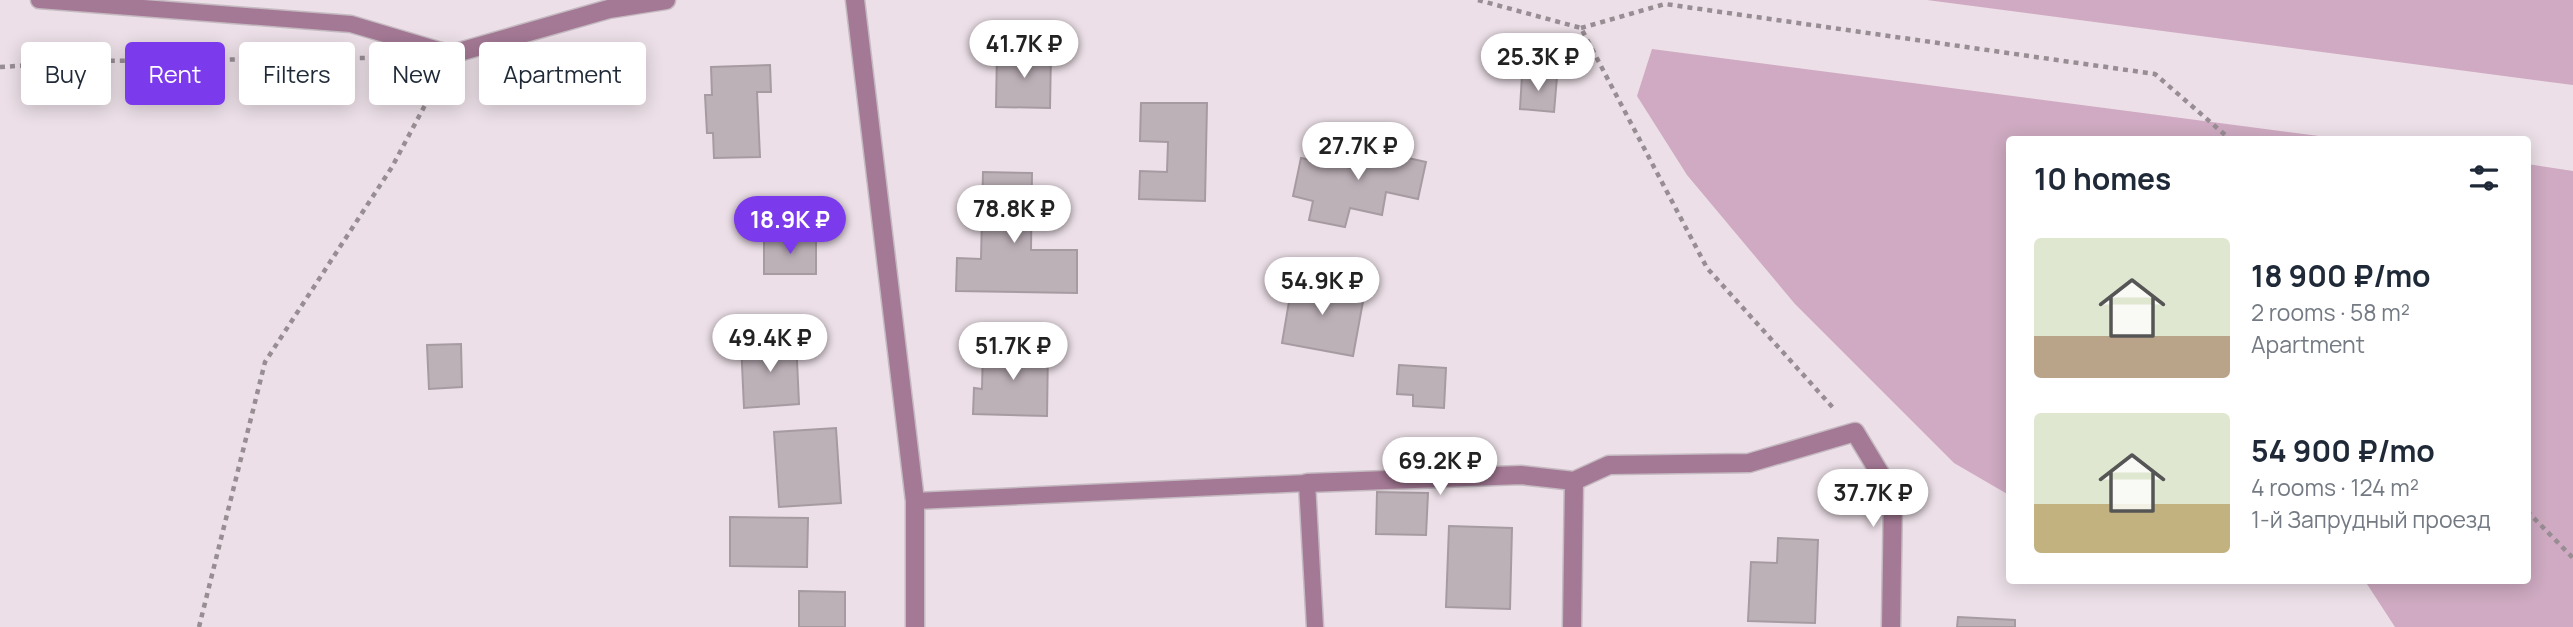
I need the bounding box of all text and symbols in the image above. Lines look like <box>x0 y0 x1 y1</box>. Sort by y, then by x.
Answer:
pin: 41.7K ₽ <box>959 20 1089 80</box>
text: 41.7K ₽ <box>985 27 1063 59</box>
pin: 25.3K ₽ <box>1473 34 1603 93</box>
text: 25.3K ₽ <box>1497 40 1579 72</box>
chip: Buy <box>21 42 111 105</box>
chip: Rent <box>125 42 225 105</box>
chip: Filters <box>239 42 355 105</box>
chip: New <box>369 42 465 105</box>
chip: Apartment <box>479 42 646 105</box>
pin: 27.7K ₽ <box>1293 122 1423 182</box>
text: 27.7K ₽ <box>1318 129 1398 161</box>
text: 10 homes <box>2034 158 2171 199</box>
icon: filters <box>2465 159 2503 197</box>
pin: 78.8K ₽ <box>949 186 1079 245</box>
text: 78.8K ₽ <box>973 192 1055 224</box>
pin: 18.9K ₽ <box>725 196 855 256</box>
text: 18.9K ₽ <box>750 203 830 235</box>
text: 18 900 ₽/mo <box>2251 255 2431 296</box>
pin: 54.9K ₽ <box>1257 258 1387 317</box>
text: 54.9K ₽ <box>1280 264 1364 296</box>
icon: home <box>2090 266 2174 350</box>
text: 2 rooms · 58 m² <box>2251 296 2410 328</box>
pin: 49.4K ₽ <box>705 314 835 374</box>
text: 49.4K ₽ <box>728 321 812 353</box>
pin: 51.7K ₽ <box>948 322 1078 382</box>
text: Apartment <box>2251 328 2365 360</box>
text: 51.7K ₽ <box>975 329 1051 361</box>
text: 54 900 ₽/mo <box>2251 430 2435 471</box>
pin: 69.2K ₽ <box>1375 438 1505 497</box>
icon: home <box>2090 441 2174 525</box>
text: 69.2K ₽ <box>1398 444 1482 476</box>
pin: 37.7K ₽ <box>1808 470 1938 529</box>
text: 4 rooms · 124 m² <box>2251 471 2419 503</box>
text: 37.7K ₽ <box>1833 476 1913 508</box>
text: 1-й Запрудный проезд <box>2251 503 2491 535</box>

